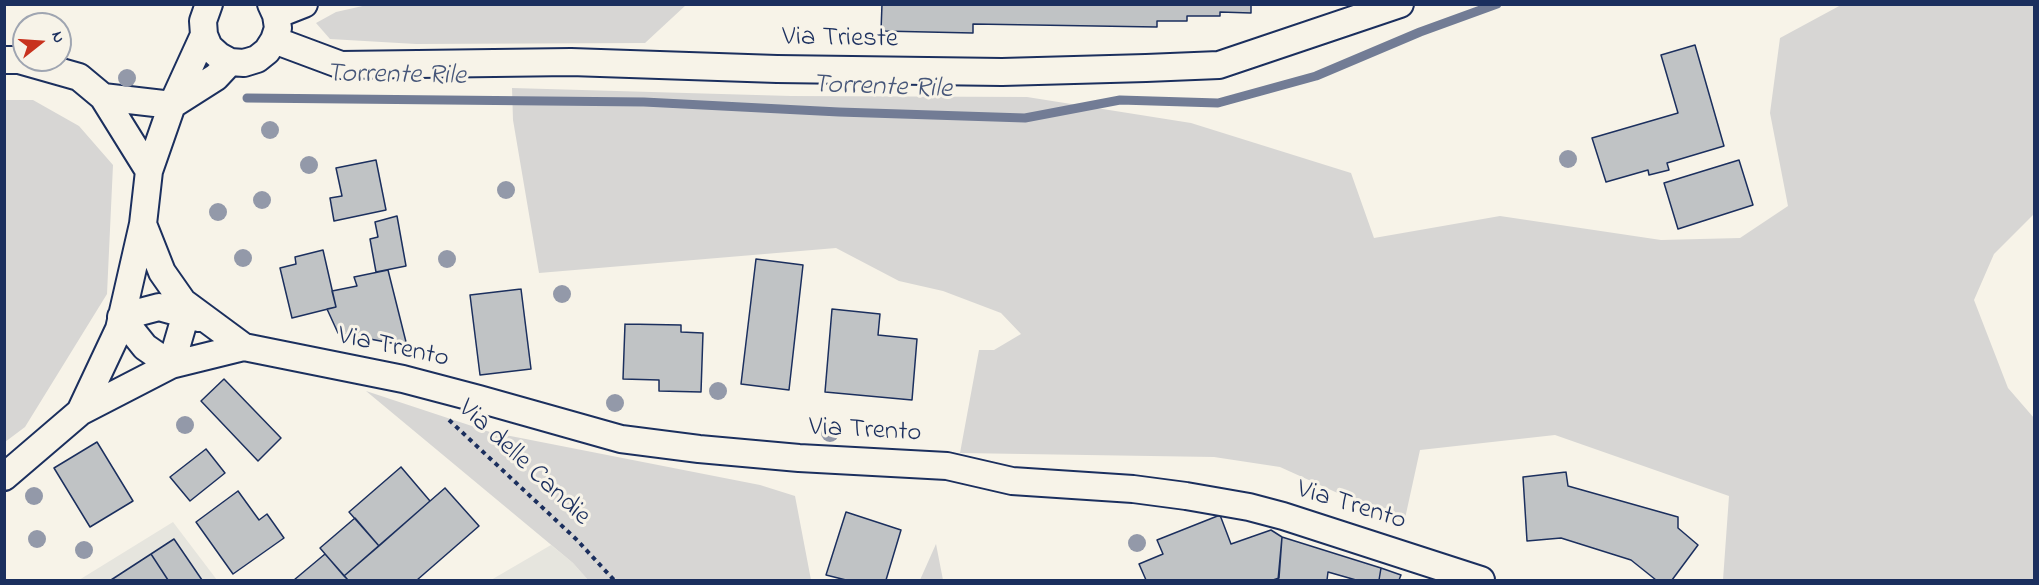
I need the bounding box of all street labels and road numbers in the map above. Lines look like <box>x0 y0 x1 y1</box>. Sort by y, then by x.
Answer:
street label: Via Trieste <box>782 23 898 57</box>
street label: Via Trento <box>335 321 451 377</box>
street label: Via delle Candie <box>450 394 596 534</box>
street label: Via Trento <box>808 413 922 451</box>
street label: Via Trento <box>1292 475 1410 539</box>

